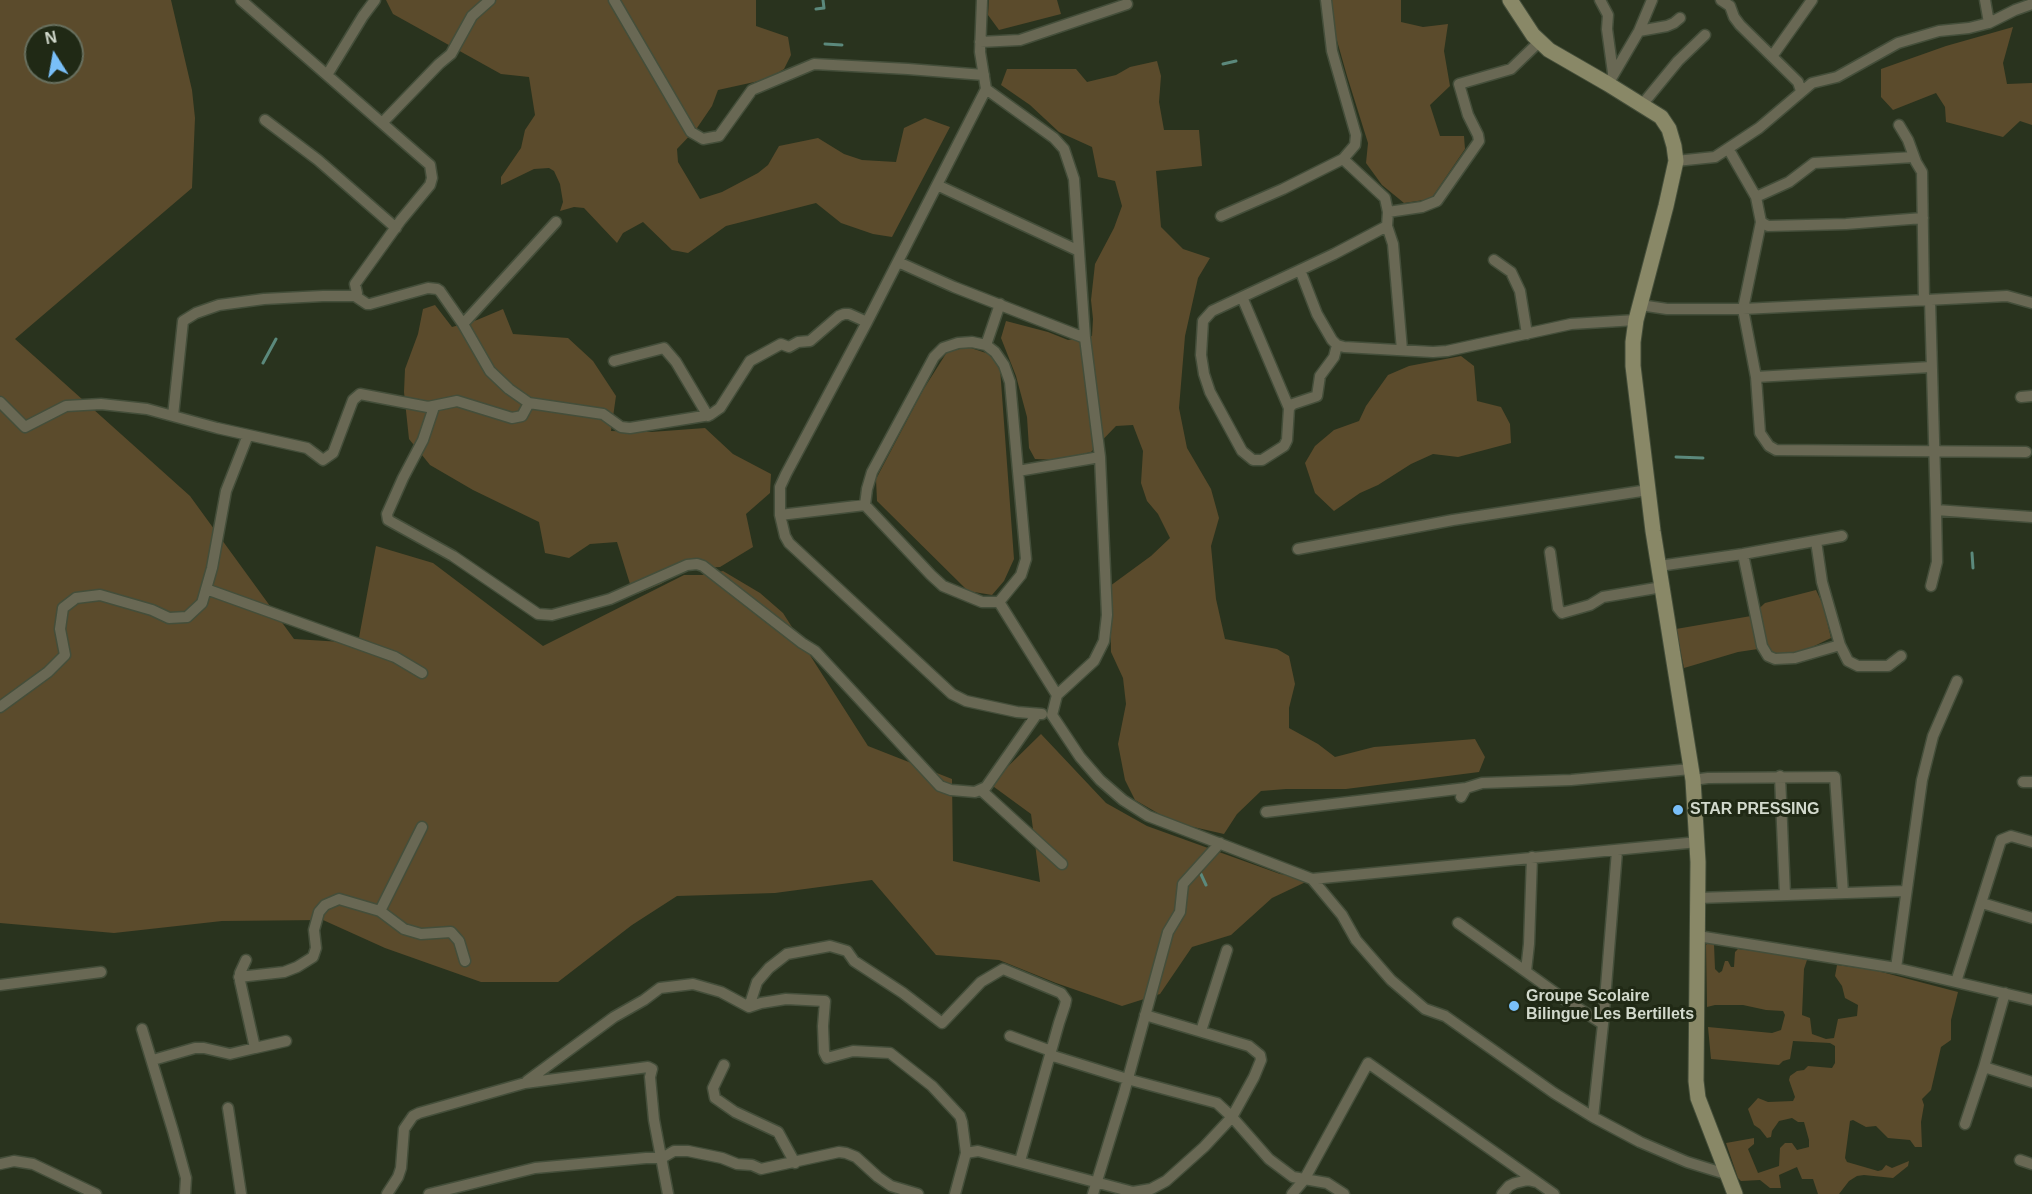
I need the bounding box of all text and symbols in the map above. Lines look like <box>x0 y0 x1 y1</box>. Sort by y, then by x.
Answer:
north arrow <box>24 24 84 84</box>
text: N <box>44 28 58 47</box>
place label: STAR PRESSING <box>1690 800 1820 820</box>
marker: STAR PRESSING <box>1671 803 1685 817</box>
place label: Groupe Scolaire Bilingue Les Bertillets <box>1526 987 1694 1025</box>
marker: Groupe Scolaire Bilingue Les Bertillets <box>1507 999 1521 1013</box>

